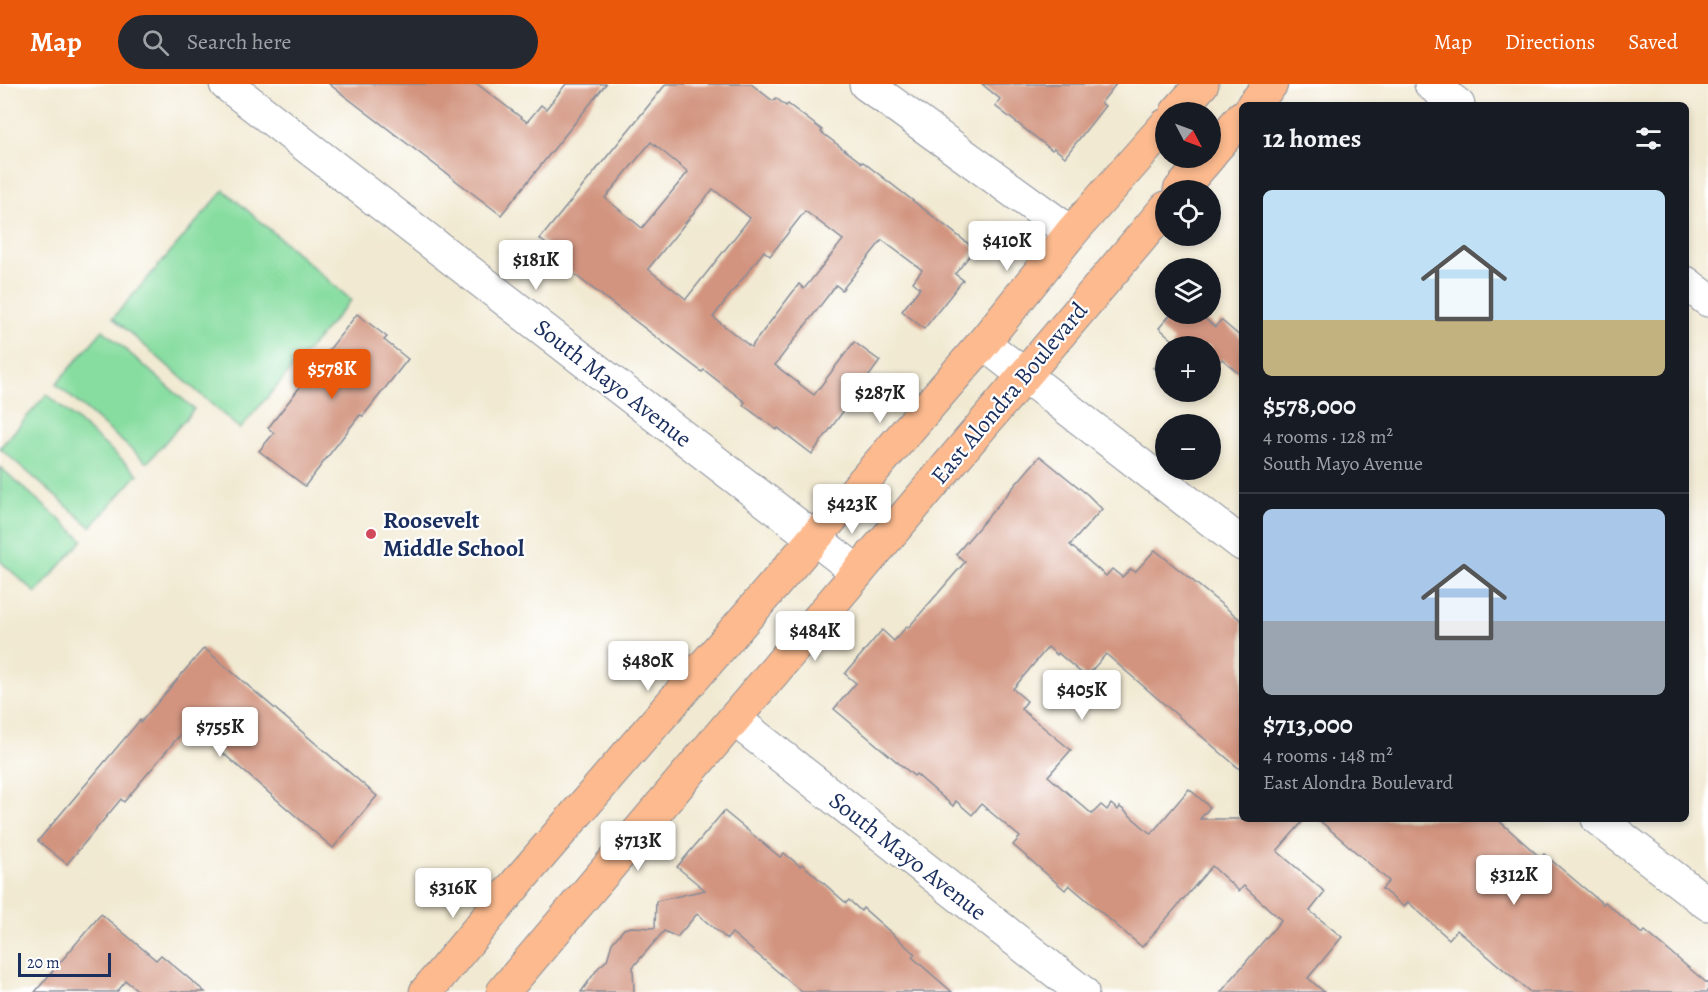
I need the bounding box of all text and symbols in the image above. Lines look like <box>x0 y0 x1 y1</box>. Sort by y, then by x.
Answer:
search box <box>118 15 538 69</box>
text: Map <box>30 23 82 61</box>
icon: search <box>139 26 172 59</box>
text: Search here <box>187 27 291 57</box>
text: Map <box>1434 28 1472 56</box>
text: Directions <box>1505 28 1595 56</box>
text: Saved <box>1628 28 1678 56</box>
north arrow <box>1155 102 1221 168</box>
map controls <box>1155 102 1221 480</box>
text: 12 homes <box>1263 121 1361 156</box>
icon: filters <box>1632 122 1665 155</box>
button: locate <box>1155 180 1221 246</box>
pin: $410K <box>965 221 1049 272</box>
text: $410K <box>982 227 1032 254</box>
icon: home <box>1410 229 1518 337</box>
pin: $181K <box>494 240 578 291</box>
text: $181K <box>513 246 559 273</box>
button: layers <box>1155 258 1221 324</box>
street label: East Alondra Boulevard <box>923 295 1095 491</box>
street label: South Mayo Avenue <box>528 311 698 455</box>
button: + <box>1155 336 1221 402</box>
pin: $578K <box>290 349 374 400</box>
text: $578K <box>307 355 357 382</box>
pin: $287K <box>838 373 922 424</box>
text: $287K <box>855 379 905 406</box>
text: $578,000 <box>1263 388 1356 423</box>
button: − <box>1155 414 1221 480</box>
text: 4 rooms · 128 m² <box>1263 423 1393 450</box>
text: South Mayo Avenue <box>1263 450 1423 477</box>
pin: $423K <box>810 484 894 535</box>
text: $423K <box>827 490 877 517</box>
place label: Roosevelt Middle School <box>383 504 525 564</box>
marker: Roosevelt Middle School <box>364 527 378 541</box>
icon: home <box>1410 548 1518 656</box>
pin: $484K <box>773 611 857 662</box>
text: $484K <box>790 617 840 644</box>
pin: $480K <box>606 641 690 692</box>
text: $480K <box>622 647 674 674</box>
pin: $405K <box>1040 670 1124 721</box>
text: $405K <box>1057 676 1107 703</box>
pin: $755K <box>178 707 262 758</box>
text: $713,000 <box>1263 707 1353 742</box>
text: $755K <box>196 713 244 740</box>
text: 4 rooms · 148 m² <box>1263 742 1393 769</box>
text: East Alondra Boulevard <box>1263 769 1453 796</box>
street label: South Mayo Avenue <box>823 784 993 928</box>
pin: $713K <box>596 821 680 872</box>
text: $713K <box>615 827 661 854</box>
pin: $312K <box>1472 855 1556 906</box>
text: $312K <box>1490 861 1538 888</box>
pin: $316K <box>411 868 495 919</box>
text: $316K <box>429 874 477 901</box>
scale bar <box>18 950 111 978</box>
text: 20 m <box>27 952 60 974</box>

